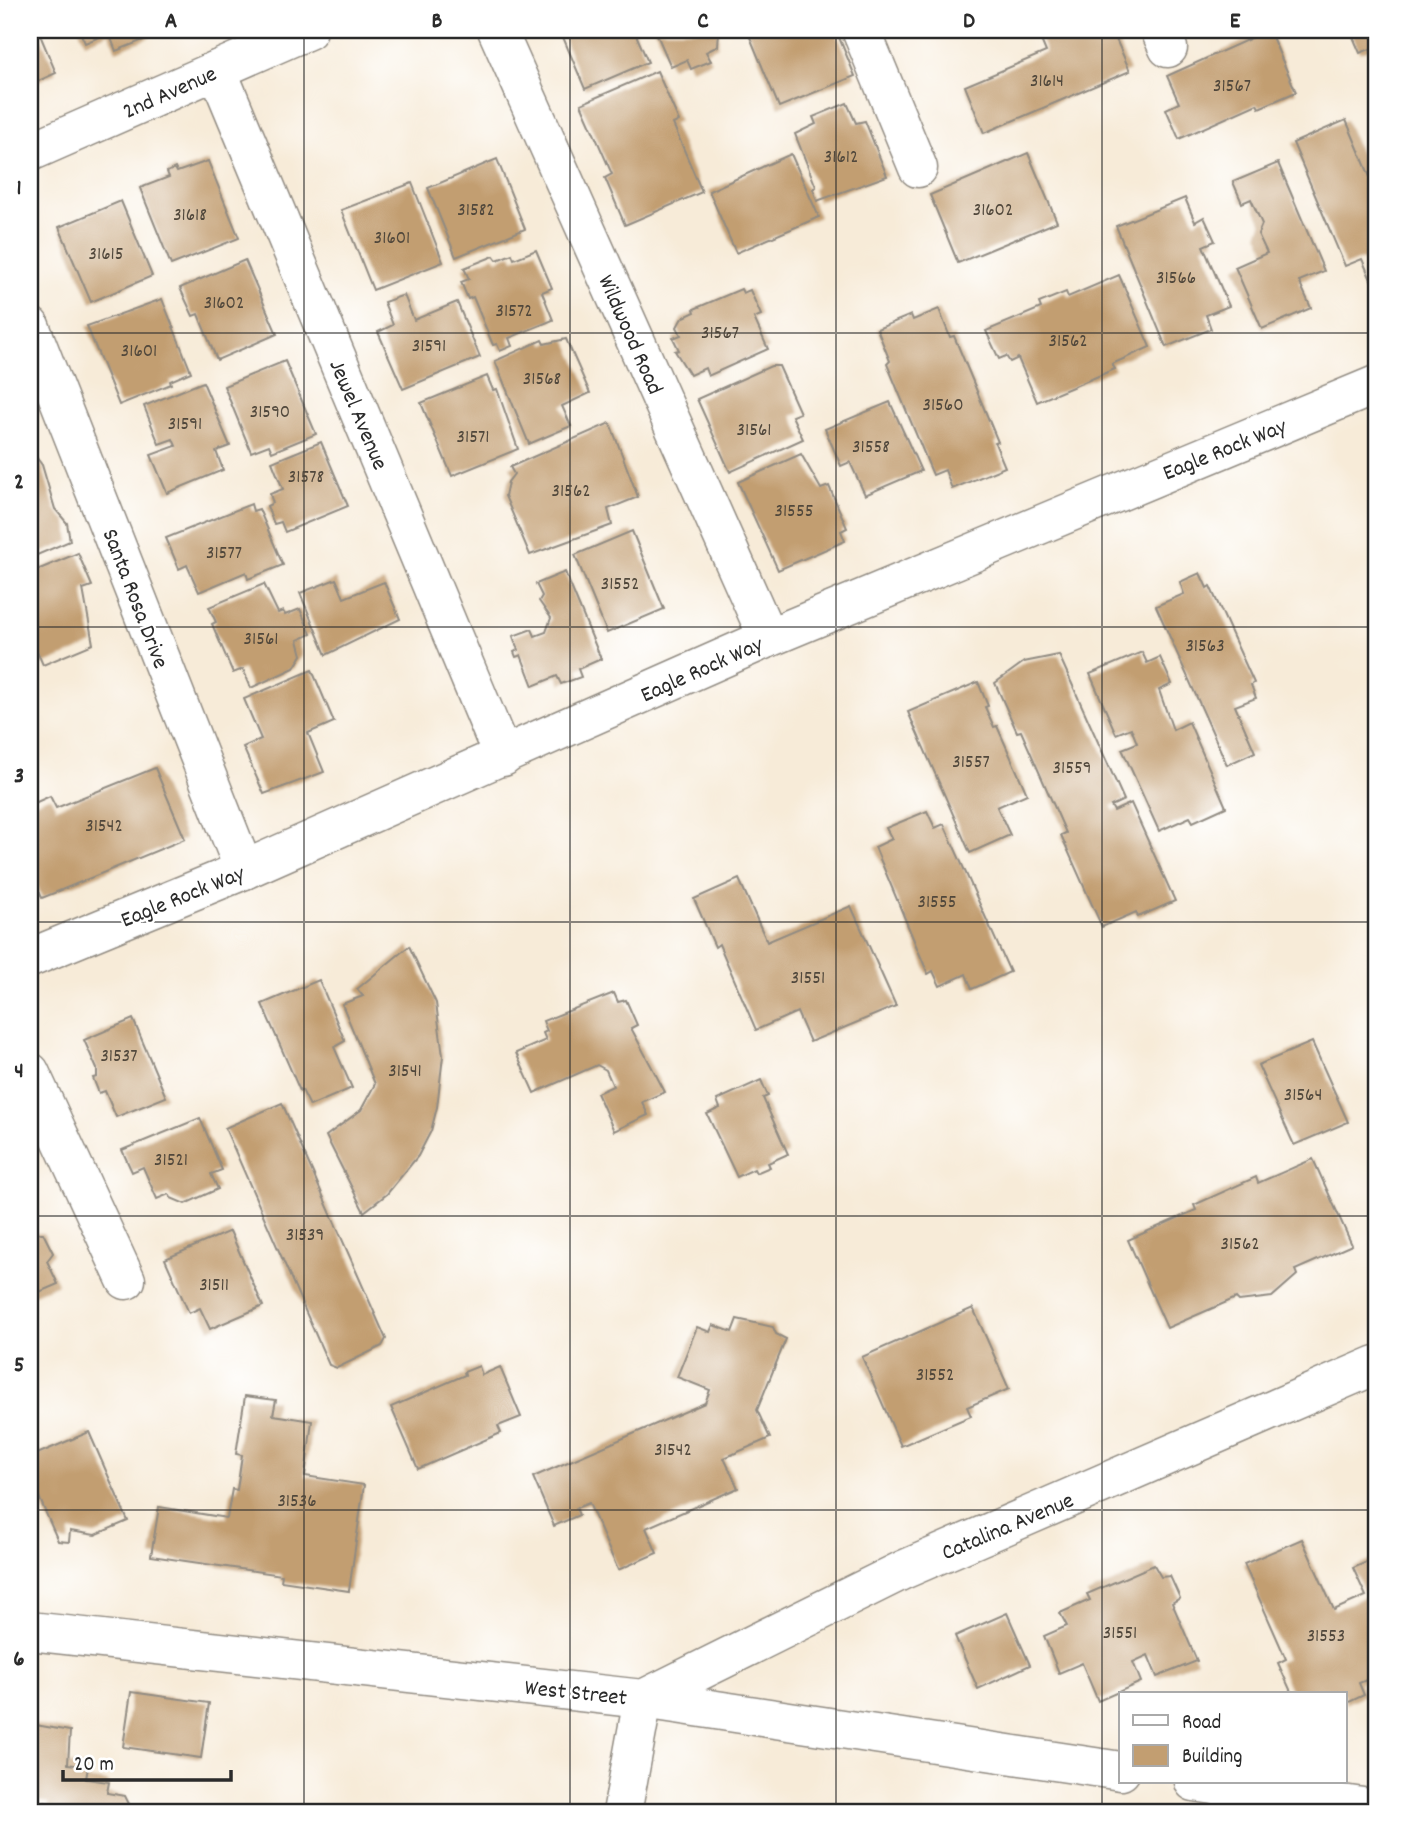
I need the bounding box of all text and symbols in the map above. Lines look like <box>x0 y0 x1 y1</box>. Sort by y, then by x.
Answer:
text: A <box>165 6 177 39</box>
text: B <box>432 6 443 39</box>
text: C <box>697 6 709 39</box>
text: D <box>963 6 975 39</box>
text: E <box>1230 6 1241 39</box>
street label: 2nd Avenue <box>118 59 223 130</box>
house number: 31614 <box>1030 69 1064 96</box>
house number: 31567 <box>1213 74 1251 101</box>
house number: 31612 <box>824 145 858 172</box>
text: 1 <box>16 173 22 206</box>
house number: 31582 <box>457 198 495 225</box>
house number: 31602 <box>973 198 1013 225</box>
house number: 31618 <box>173 203 207 230</box>
house number: 31601 <box>374 226 410 253</box>
house number: 31615 <box>89 242 123 269</box>
house number: 31566 <box>1156 266 1196 293</box>
street label: Wildwood Road <box>588 270 670 401</box>
house number: 31602 <box>204 291 244 318</box>
house number: 31572 <box>496 299 532 326</box>
house number: 31567 <box>701 321 739 348</box>
house number: 31562 <box>1048 329 1088 356</box>
house number: 31591 <box>412 334 446 361</box>
house number: 31601 <box>121 339 157 366</box>
street label: Jewel Avenue <box>319 355 395 476</box>
house number: 31568 <box>523 367 561 394</box>
house number: 31560 <box>922 393 964 420</box>
house number: 31590 <box>250 400 290 427</box>
street label: Eagle Rock Way <box>1158 411 1293 491</box>
house number: 31591 <box>168 412 202 439</box>
house number: 31561 <box>737 418 771 445</box>
house number: 31571 <box>457 425 489 452</box>
house number: 31558 <box>852 435 890 462</box>
house number: 31578 <box>288 465 324 492</box>
text: 2 <box>14 467 24 500</box>
house number: 31562 <box>551 479 591 506</box>
house number: 31555 <box>775 499 814 526</box>
street label: Santa Rosa Drive <box>92 524 176 674</box>
house number: 31577 <box>206 541 242 568</box>
house number: 31552 <box>601 572 639 599</box>
house number: 31561 <box>244 627 278 654</box>
street label: Eagle Rock Way <box>636 629 770 713</box>
house number: 31563 <box>1185 634 1225 661</box>
house number: 31557 <box>952 750 990 777</box>
house number: 31559 <box>1053 756 1091 783</box>
text: 3 <box>14 761 24 794</box>
house number: 31542 <box>85 814 123 841</box>
street label: Eagle Rock Way <box>116 858 251 938</box>
house number: 31555 <box>918 890 957 917</box>
house number: 31551 <box>791 966 825 993</box>
house number: 31537 <box>100 1044 138 1071</box>
text: 4 <box>14 1056 24 1089</box>
house number: 31541 <box>388 1059 422 1086</box>
house number: 31564 <box>1284 1083 1322 1110</box>
house number: 31521 <box>154 1148 188 1175</box>
house number: 31539 <box>286 1223 324 1250</box>
house number: 31562 <box>1220 1232 1260 1259</box>
house number: 31511 <box>199 1273 229 1300</box>
text: 5 <box>14 1350 24 1383</box>
house number: 31552 <box>916 1363 954 1390</box>
house number: 31542 <box>654 1438 692 1465</box>
street label: Catalina Avenue <box>937 1486 1080 1571</box>
house number: 31536 <box>277 1489 317 1516</box>
house number: 31551 <box>1103 1621 1137 1648</box>
house number: 31553 <box>1307 1624 1345 1651</box>
text: 6 <box>13 1644 25 1677</box>
street label: West Street <box>523 1673 628 1716</box>
legend <box>1119 1692 1346 1784</box>
text: Road <box>1182 1709 1221 1739</box>
scale bar <box>63 1738 231 1782</box>
text: Building <box>1182 1743 1242 1773</box>
text: 20 m <box>74 1751 114 1781</box>

